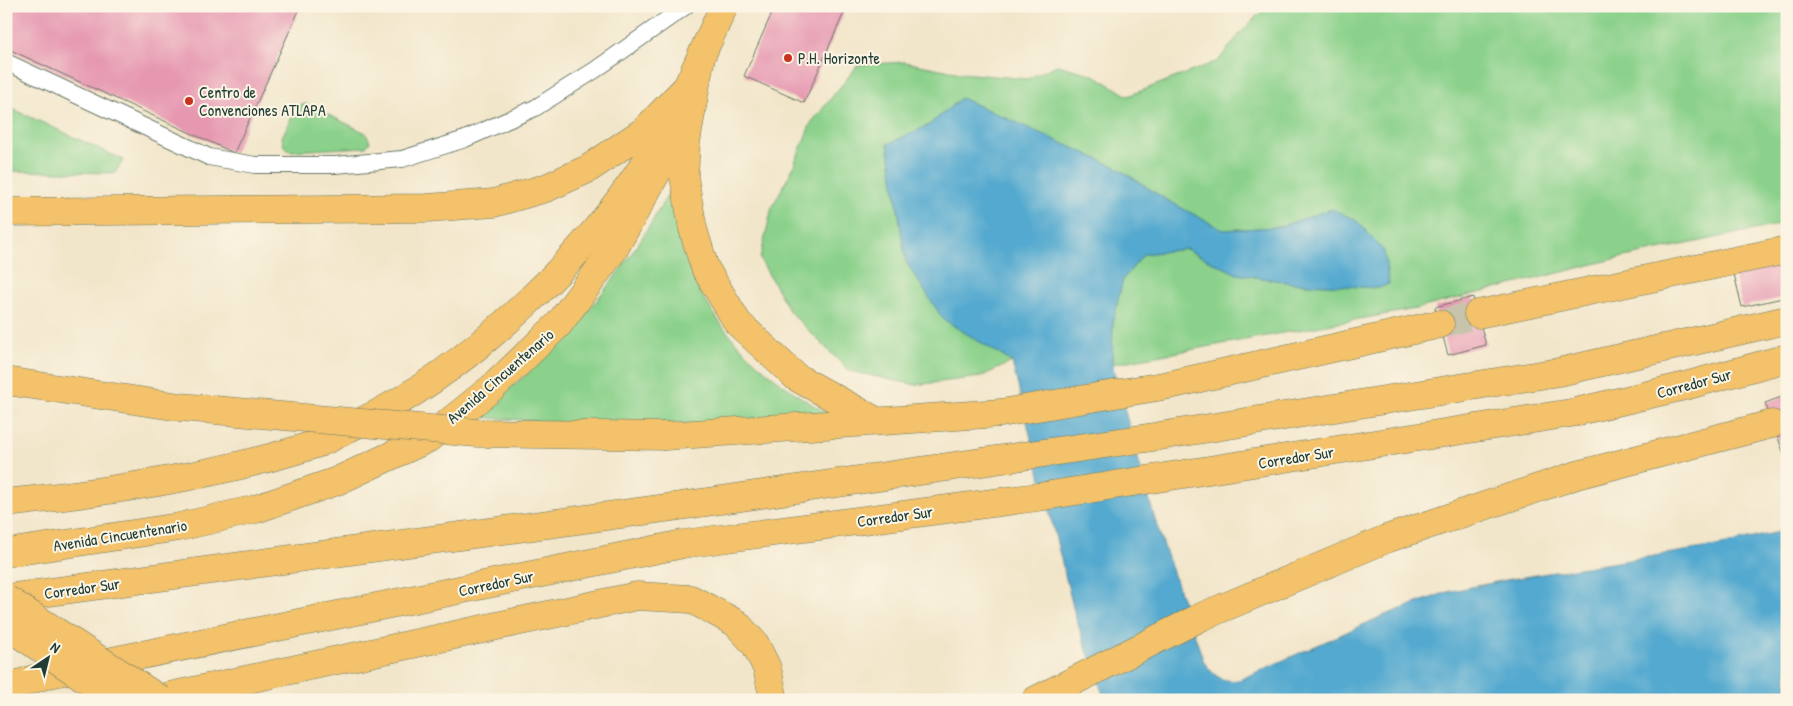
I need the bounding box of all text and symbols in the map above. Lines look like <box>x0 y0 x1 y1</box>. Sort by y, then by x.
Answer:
place label: P.H. Horizonte <box>798 47 880 69</box>
marker: P.H. Horizonte <box>782 52 794 64</box>
place label: Centro de Convenciones ATLAPA <box>199 81 326 121</box>
marker: Centro de Convenciones ATLAPA <box>183 95 195 107</box>
street label: Avenida Cincuentenario <box>442 323 559 429</box>
street label: Corredor Sur <box>1654 362 1734 404</box>
street label: Corredor Sur <box>1257 440 1335 474</box>
street label: Corredor Sur <box>856 500 934 532</box>
street label: Avenida Cincuentenario <box>52 513 189 556</box>
street label: Corredor Sur <box>456 564 536 602</box>
street label: Corredor Sur <box>43 572 121 604</box>
north arrow <box>22 634 72 684</box>
text: N <box>47 637 65 657</box>

